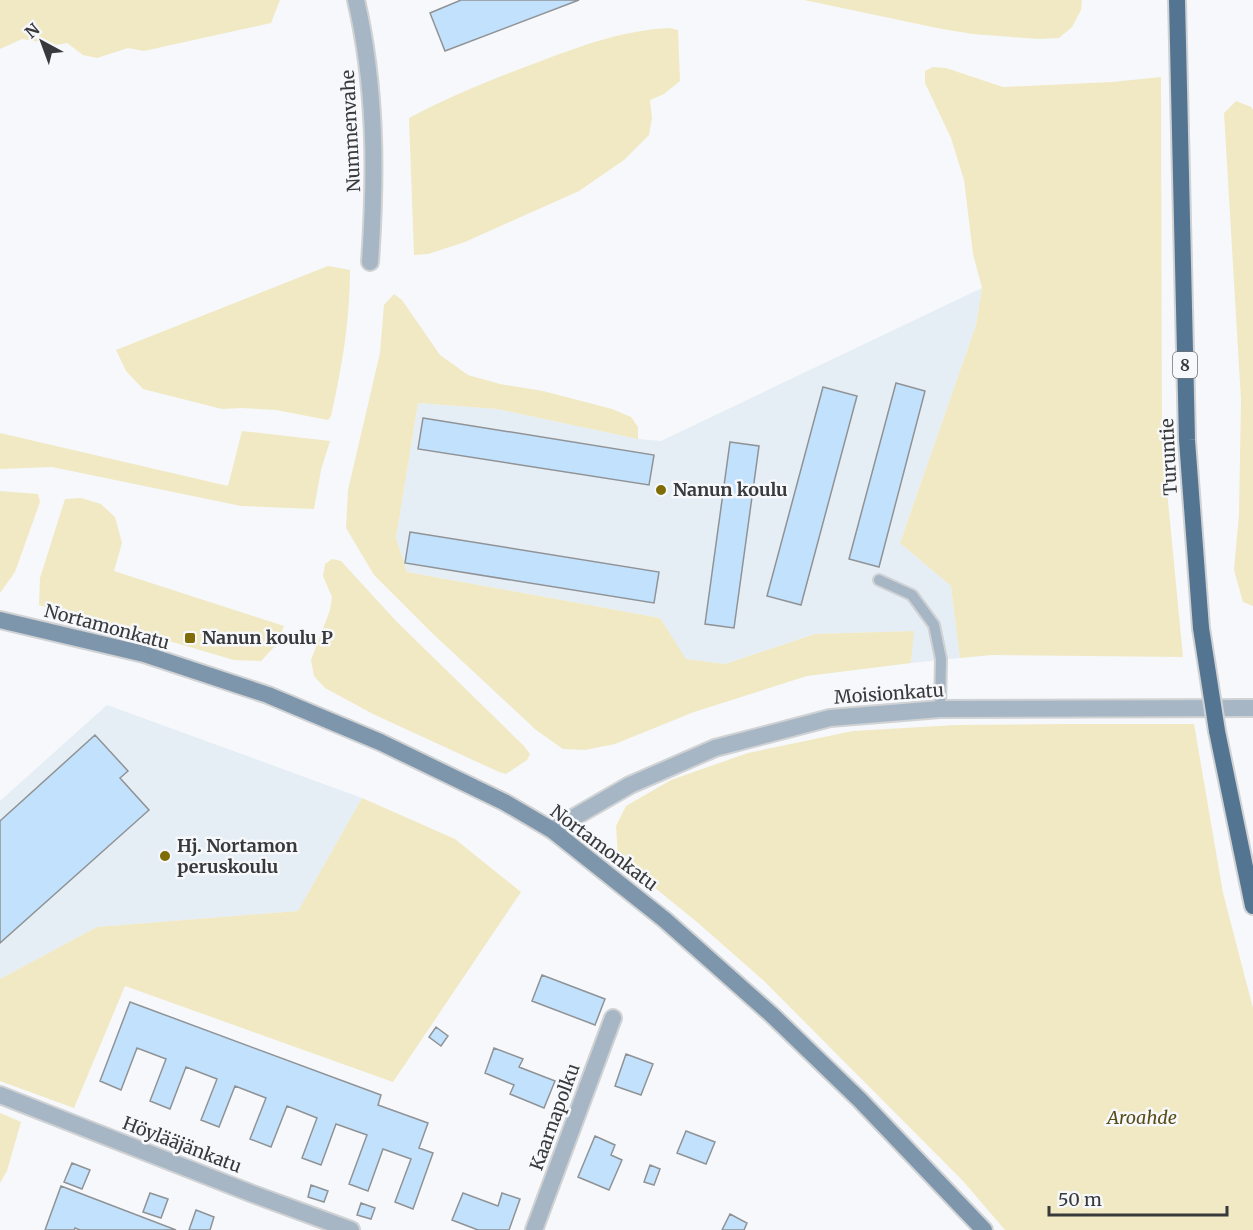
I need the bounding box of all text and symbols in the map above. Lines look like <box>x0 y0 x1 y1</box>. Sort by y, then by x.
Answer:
north arrow <box>12 12 72 72</box>
text: N <box>21 19 44 42</box>
street label: Nummenvahe <box>336 69 365 193</box>
road number: 8 <box>1173 352 1197 378</box>
street label: Turuntie <box>1155 418 1182 496</box>
place label: Nanun koulu <box>673 478 788 501</box>
marker: Nanun koulu <box>654 483 668 497</box>
street label: Nortamonkatu <box>42 599 172 654</box>
place label: Nanun koulu P <box>202 626 333 649</box>
marker: Nanun koulu P <box>183 631 197 645</box>
street label: Moisionkatu <box>833 678 945 709</box>
street label: Nortamonkatu <box>546 800 663 895</box>
place label: Hj. Nortamon peruskoulu <box>177 834 298 878</box>
marker: Hj. Nortamon peruskoulu <box>158 849 172 863</box>
street label: Kaarnapolku <box>525 1060 585 1173</box>
park label: Aroahde <box>1105 1106 1177 1129</box>
street label: Höylääjänkatu <box>119 1111 245 1178</box>
scale bar <box>1049 1179 1228 1217</box>
text: 50 m <box>1058 1188 1102 1211</box>

